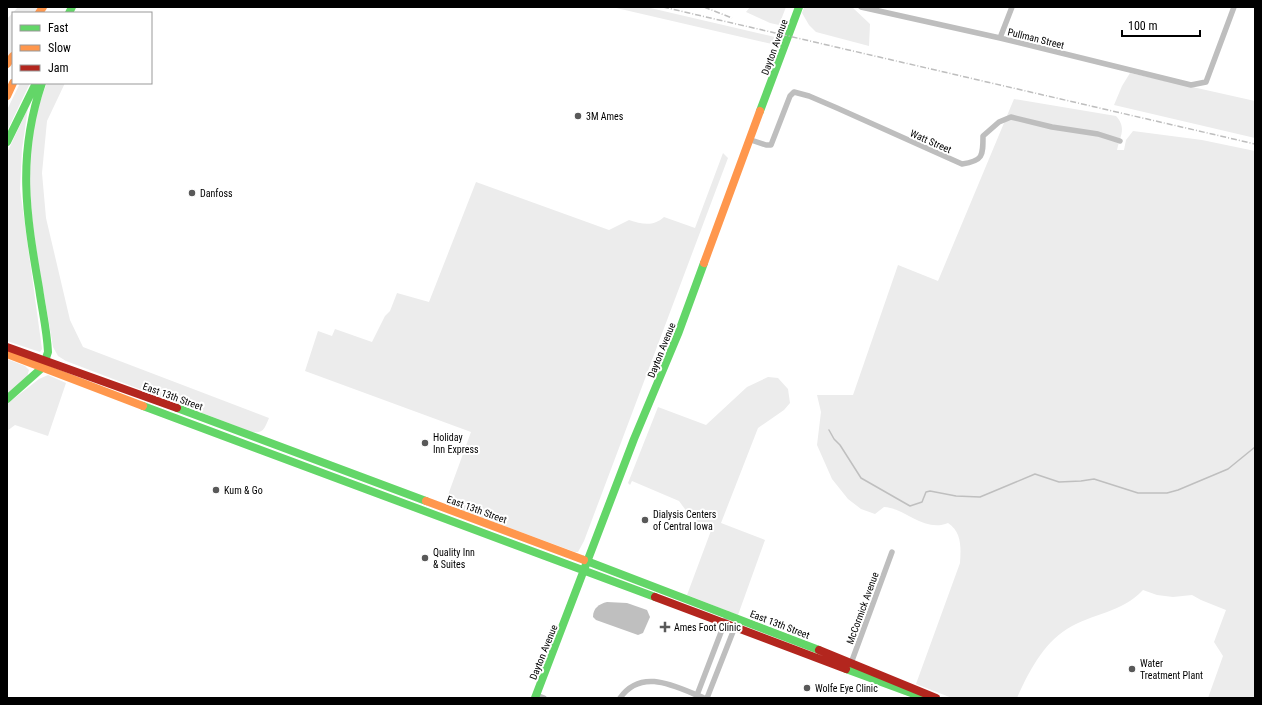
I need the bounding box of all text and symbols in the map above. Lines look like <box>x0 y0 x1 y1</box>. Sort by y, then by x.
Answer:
legend <box>12 12 152 84</box>
scale bar <box>1122 12 1200 38</box>
street label: Dayton Avenue <box>759 18 790 76</box>
text: 100 m <box>1128 19 1158 33</box>
text: Fast <box>48 21 69 35</box>
street label: Pullman Street <box>1006 26 1065 51</box>
text: Slow <box>48 41 71 55</box>
text: Jam <box>48 61 69 75</box>
marker: 3M Ames <box>573 111 583 121</box>
place label: 3M Ames <box>586 111 624 122</box>
street label: Watt Street <box>909 128 953 155</box>
marker: Danfoss <box>187 188 197 198</box>
place label: Danfoss <box>200 188 233 199</box>
street label: Dayton Avenue <box>645 321 678 379</box>
street label: East 13th Street <box>141 381 204 412</box>
place label: Holiday Inn Express <box>433 432 479 455</box>
marker: Holiday Inn Express <box>420 438 430 448</box>
marker: Kum & Go <box>211 485 221 495</box>
place label: Kum & Go <box>224 485 263 496</box>
street label: East 13th Street <box>445 494 508 525</box>
place label: Dialysis Centers of Central Iowa <box>653 509 717 532</box>
marker: Dialysis Centers of Central Iowa <box>640 515 650 525</box>
place label: Quality Inn & Suites <box>433 547 475 570</box>
marker: Quality Inn & Suites <box>420 553 430 563</box>
street label: McCormick Avenue <box>844 570 881 646</box>
street label: East 13th Street <box>748 608 811 641</box>
marker: Ames Foot Clinic <box>659 621 671 633</box>
place label: Ames Foot Clinic <box>674 622 741 633</box>
street label: Dayton Avenue <box>527 623 560 681</box>
place label: Water Treatment Plant <box>1140 658 1203 681</box>
marker: Water Treatment Plant <box>1127 664 1137 674</box>
marker: Wolfe Eye Clinic <box>802 683 812 693</box>
place label: Wolfe Eye Clinic <box>815 683 878 694</box>

